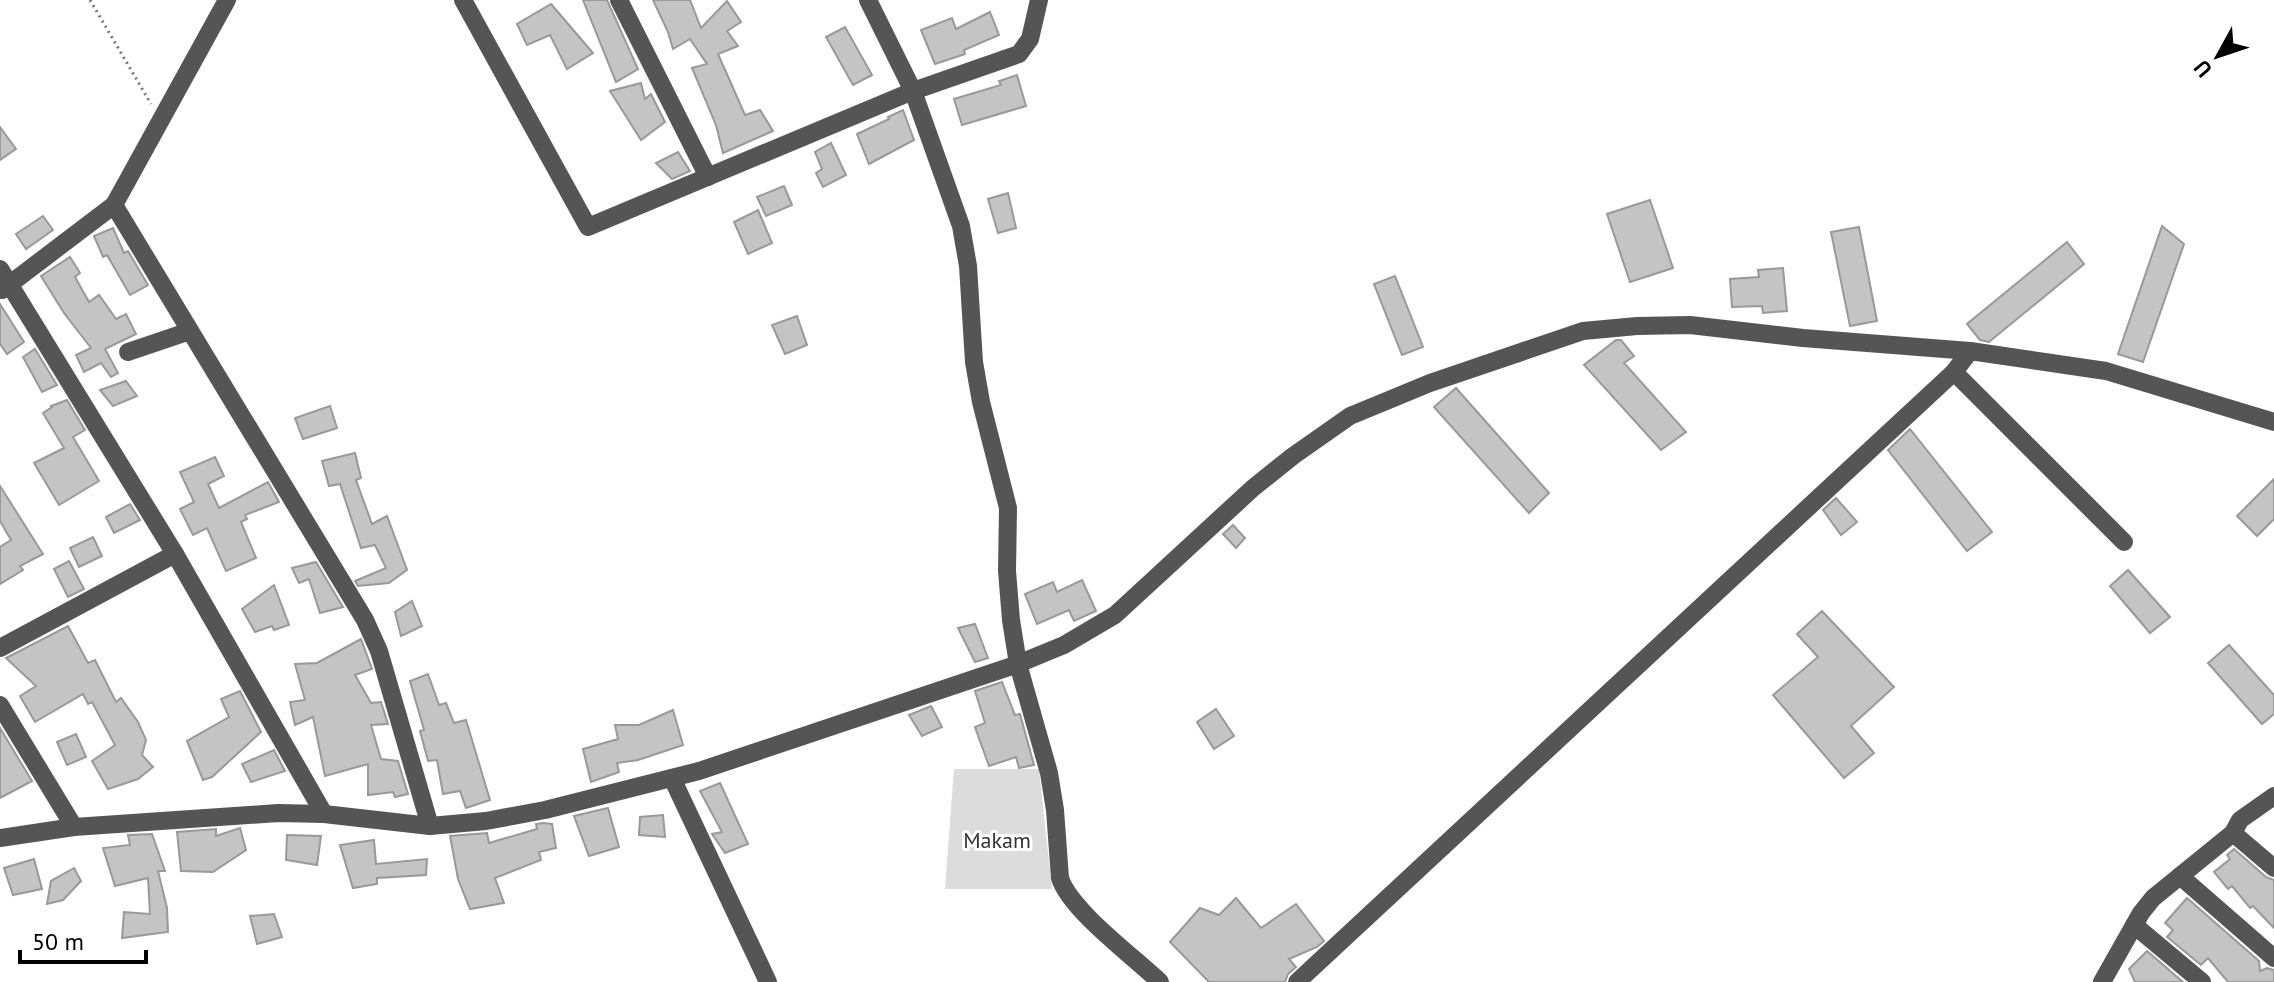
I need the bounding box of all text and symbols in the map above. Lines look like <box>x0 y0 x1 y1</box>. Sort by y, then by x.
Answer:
north arrow <box>2178 16 2258 96</box>
text: U <box>2188 55 2218 83</box>
park label: Makam <box>963 826 1031 854</box>
scale bar <box>20 914 146 964</box>
text: 50 m <box>32 926 84 957</box>

